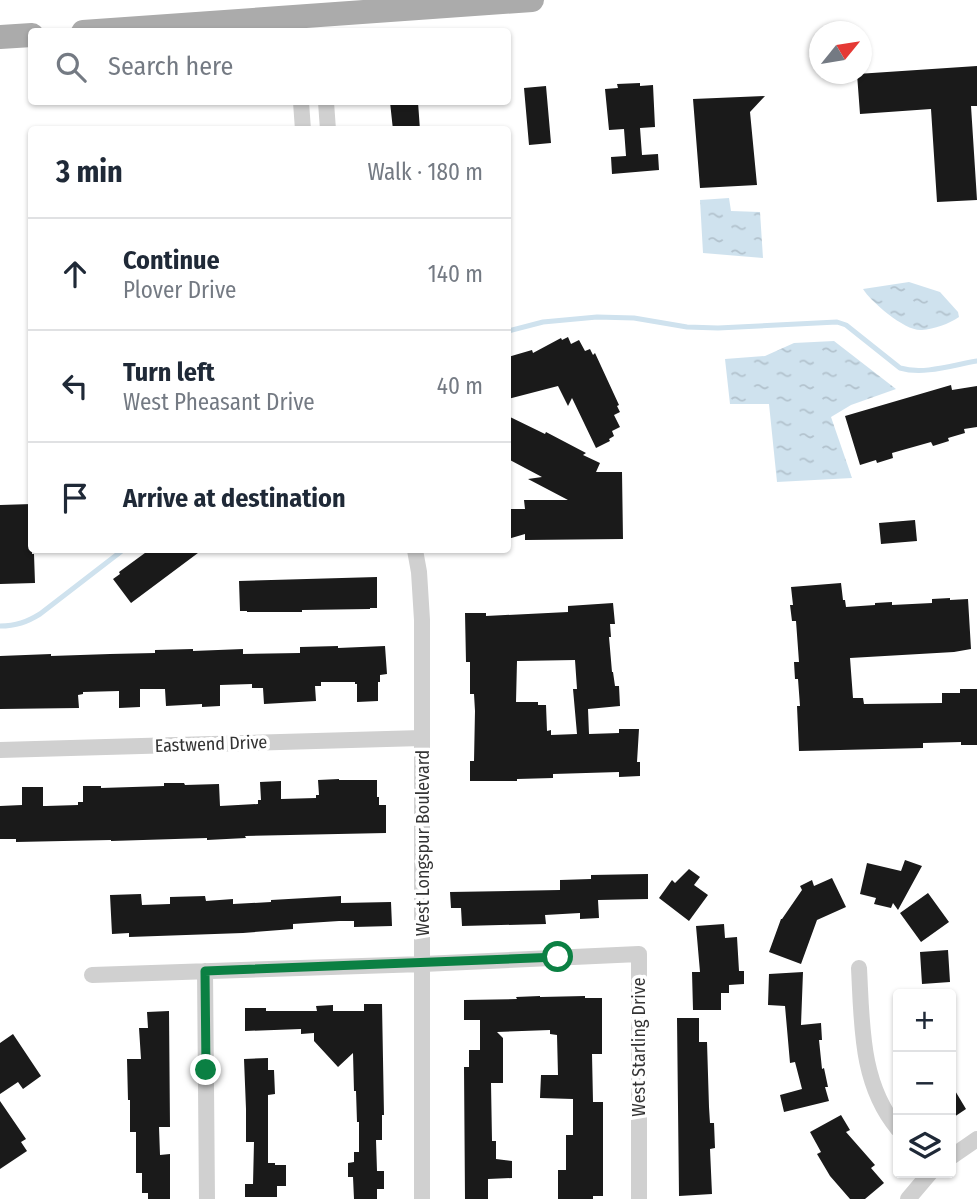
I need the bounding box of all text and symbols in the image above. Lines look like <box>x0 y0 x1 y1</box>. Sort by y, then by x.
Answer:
north arrow <box>809 21 872 84</box>
search box <box>28 28 511 105</box>
icon: search <box>52 48 90 86</box>
text: Search here <box>108 51 233 82</box>
text: 3 min <box>56 154 123 190</box>
text: Walk · 180 m <box>367 158 483 186</box>
text: Continue <box>123 245 220 276</box>
icon: ahead <box>56 255 94 293</box>
text: 140 m <box>428 260 483 288</box>
text: Plover Drive <box>123 276 236 304</box>
text: Turn left <box>123 357 215 388</box>
icon: left <box>56 367 94 405</box>
text: 40 m <box>437 372 483 400</box>
text: West Pheasant Drive <box>123 388 315 416</box>
icon: arrive <box>56 479 94 517</box>
text: Arrive at destination <box>123 483 346 514</box>
street label: Eastwend Drive <box>154 731 268 757</box>
street label: West Longspur Boulevard <box>412 750 434 936</box>
route start <box>542 941 573 972</box>
street label: West Starling Drive <box>628 977 650 1117</box>
map controls <box>893 989 956 1178</box>
button: + <box>893 989 956 1052</box>
button: − <box>893 1052 956 1115</box>
route end <box>190 1054 221 1085</box>
button: layers <box>893 1115 956 1178</box>

